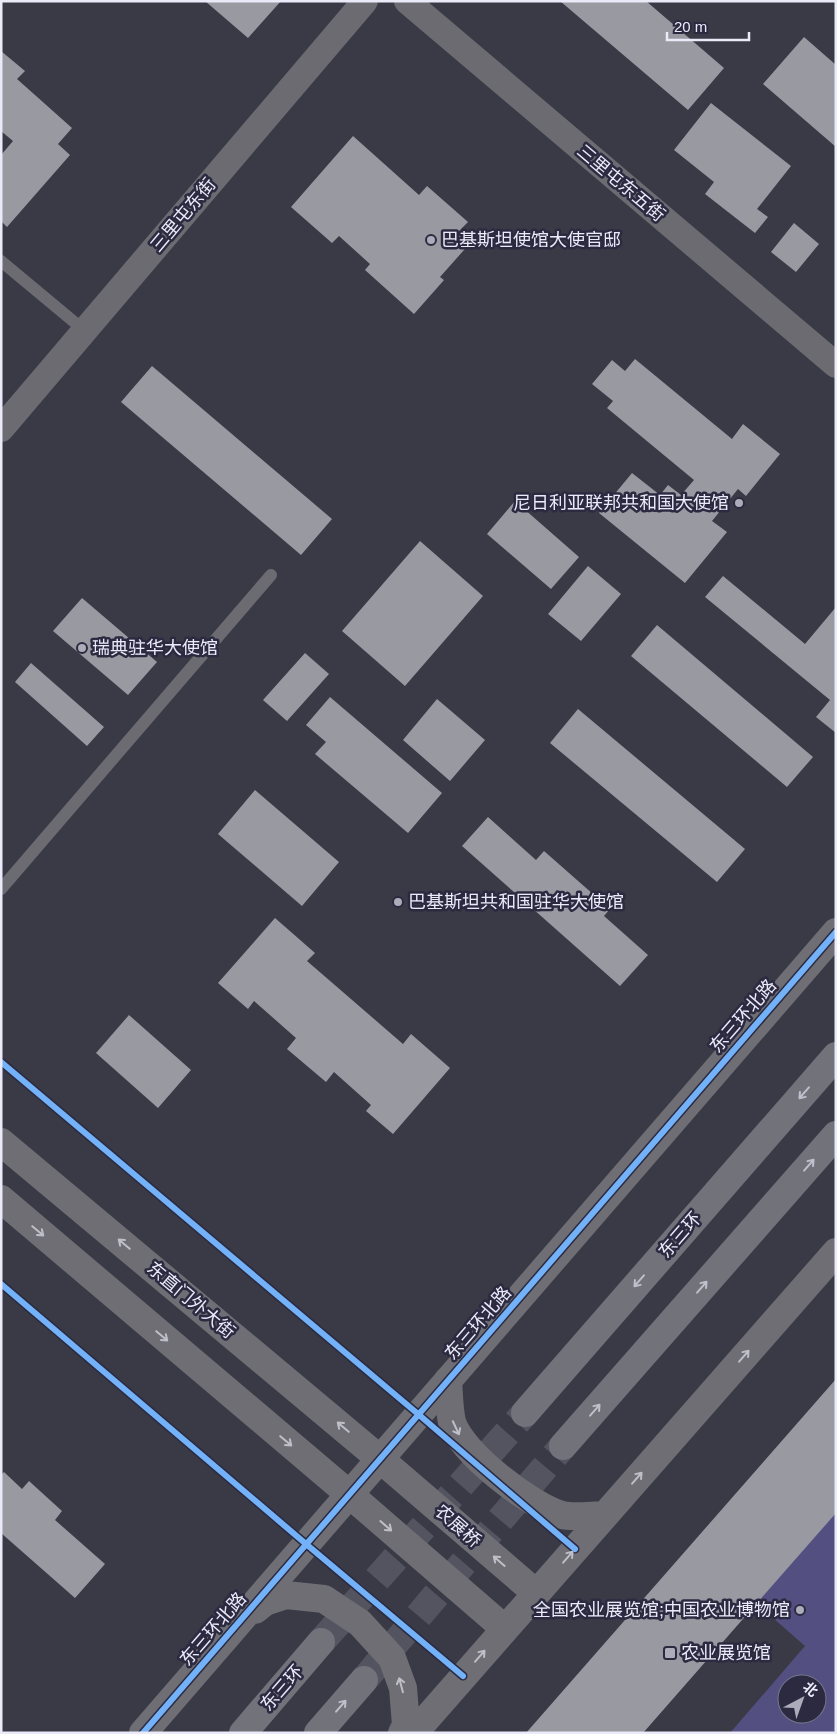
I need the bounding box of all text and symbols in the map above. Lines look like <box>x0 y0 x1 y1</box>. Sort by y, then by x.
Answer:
scale bar <box>667 10 750 42</box>
text: 20 m <box>674 18 707 35</box>
street label: 三里屯东五街 <box>573 141 669 225</box>
street label: 三里屯东街 <box>146 174 220 256</box>
place label: 巴基斯坦使馆大使官邸 <box>441 230 621 250</box>
marker: 巴基斯坦使馆大使官邸 <box>425 234 437 246</box>
place label: 尼日利亚联邦共和国大使馆 <box>513 493 729 513</box>
marker: 尼日利亚联邦共和国大使馆 <box>733 497 745 509</box>
place label: 瑞典驻华大使馆 <box>92 638 218 658</box>
marker: 瑞典驻华大使馆 <box>76 642 88 654</box>
place label: 巴基斯坦共和国驻华大使馆 <box>408 892 624 912</box>
marker: 巴基斯坦共和国驻华大使馆 <box>392 896 404 908</box>
street label: 东三环北路 <box>706 975 780 1057</box>
one-way arrow <box>798 1086 809 1099</box>
one-way arrow <box>803 1159 815 1172</box>
street label: 东三环 <box>655 1208 705 1262</box>
one-way arrow <box>32 1225 45 1236</box>
one-way arrow <box>118 1239 131 1250</box>
street label: 东直门外大街 <box>143 1258 239 1342</box>
one-way arrow <box>634 1275 645 1288</box>
one-way arrow <box>696 1281 708 1294</box>
street label: 东三环北路 <box>441 1282 515 1364</box>
one-way arrow <box>156 1330 169 1341</box>
one-way arrow <box>738 1350 750 1363</box>
one-way arrow <box>589 1403 601 1416</box>
one-way arrow <box>451 1420 461 1435</box>
one-way arrow <box>336 1422 349 1433</box>
one-way arrow <box>280 1435 293 1446</box>
one-way arrow <box>631 1472 643 1485</box>
street label: 农展桥 <box>431 1501 485 1551</box>
one-way arrow <box>379 1520 392 1531</box>
one-way arrow <box>562 1550 574 1563</box>
one-way arrow <box>493 1556 506 1567</box>
street label: 东三环北路 <box>176 1588 250 1670</box>
place label: 全国农业展览馆;中国农业博物馆 <box>533 1600 790 1620</box>
marker: 全国农业展览馆;中国农业博物馆 <box>794 1604 806 1616</box>
place label: 农业展览馆 <box>681 1643 771 1663</box>
marker: 农业展览馆 <box>663 1646 677 1660</box>
one-way arrow <box>474 1650 486 1663</box>
street label: 东三环 <box>257 1661 307 1715</box>
north arrow <box>777 1674 827 1724</box>
one-way arrow <box>396 1678 405 1694</box>
text: 北 <box>800 1679 821 1700</box>
one-way arrow <box>335 1700 347 1713</box>

